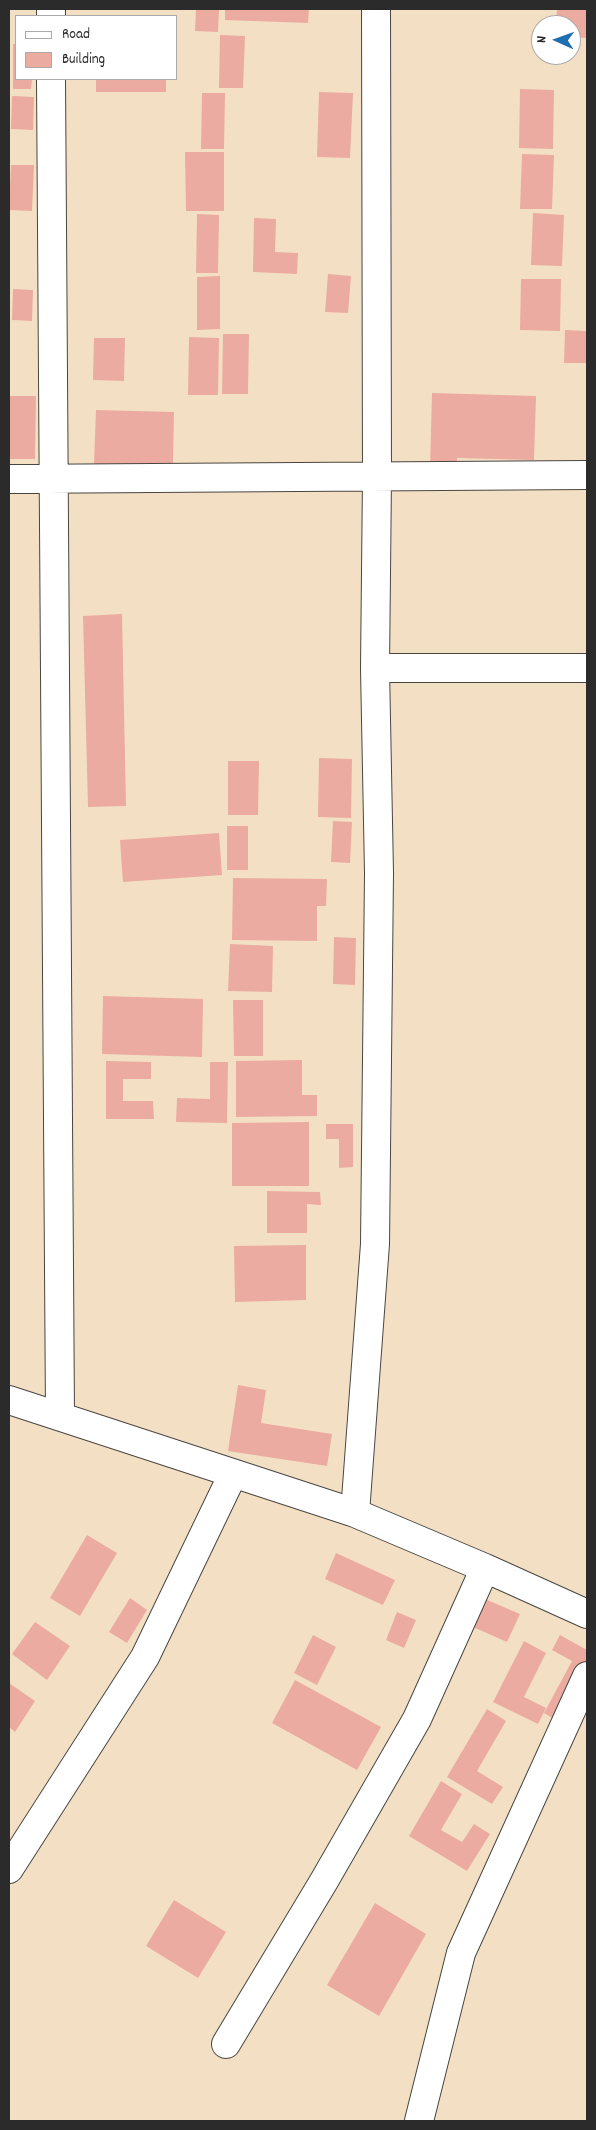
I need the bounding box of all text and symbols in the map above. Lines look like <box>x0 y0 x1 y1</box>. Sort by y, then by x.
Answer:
legend <box>15 15 178 80</box>
north arrow <box>531 15 581 65</box>
text: Road <box>62 24 90 46</box>
text: N <box>532 36 552 43</box>
text: Building <box>62 49 105 71</box>

